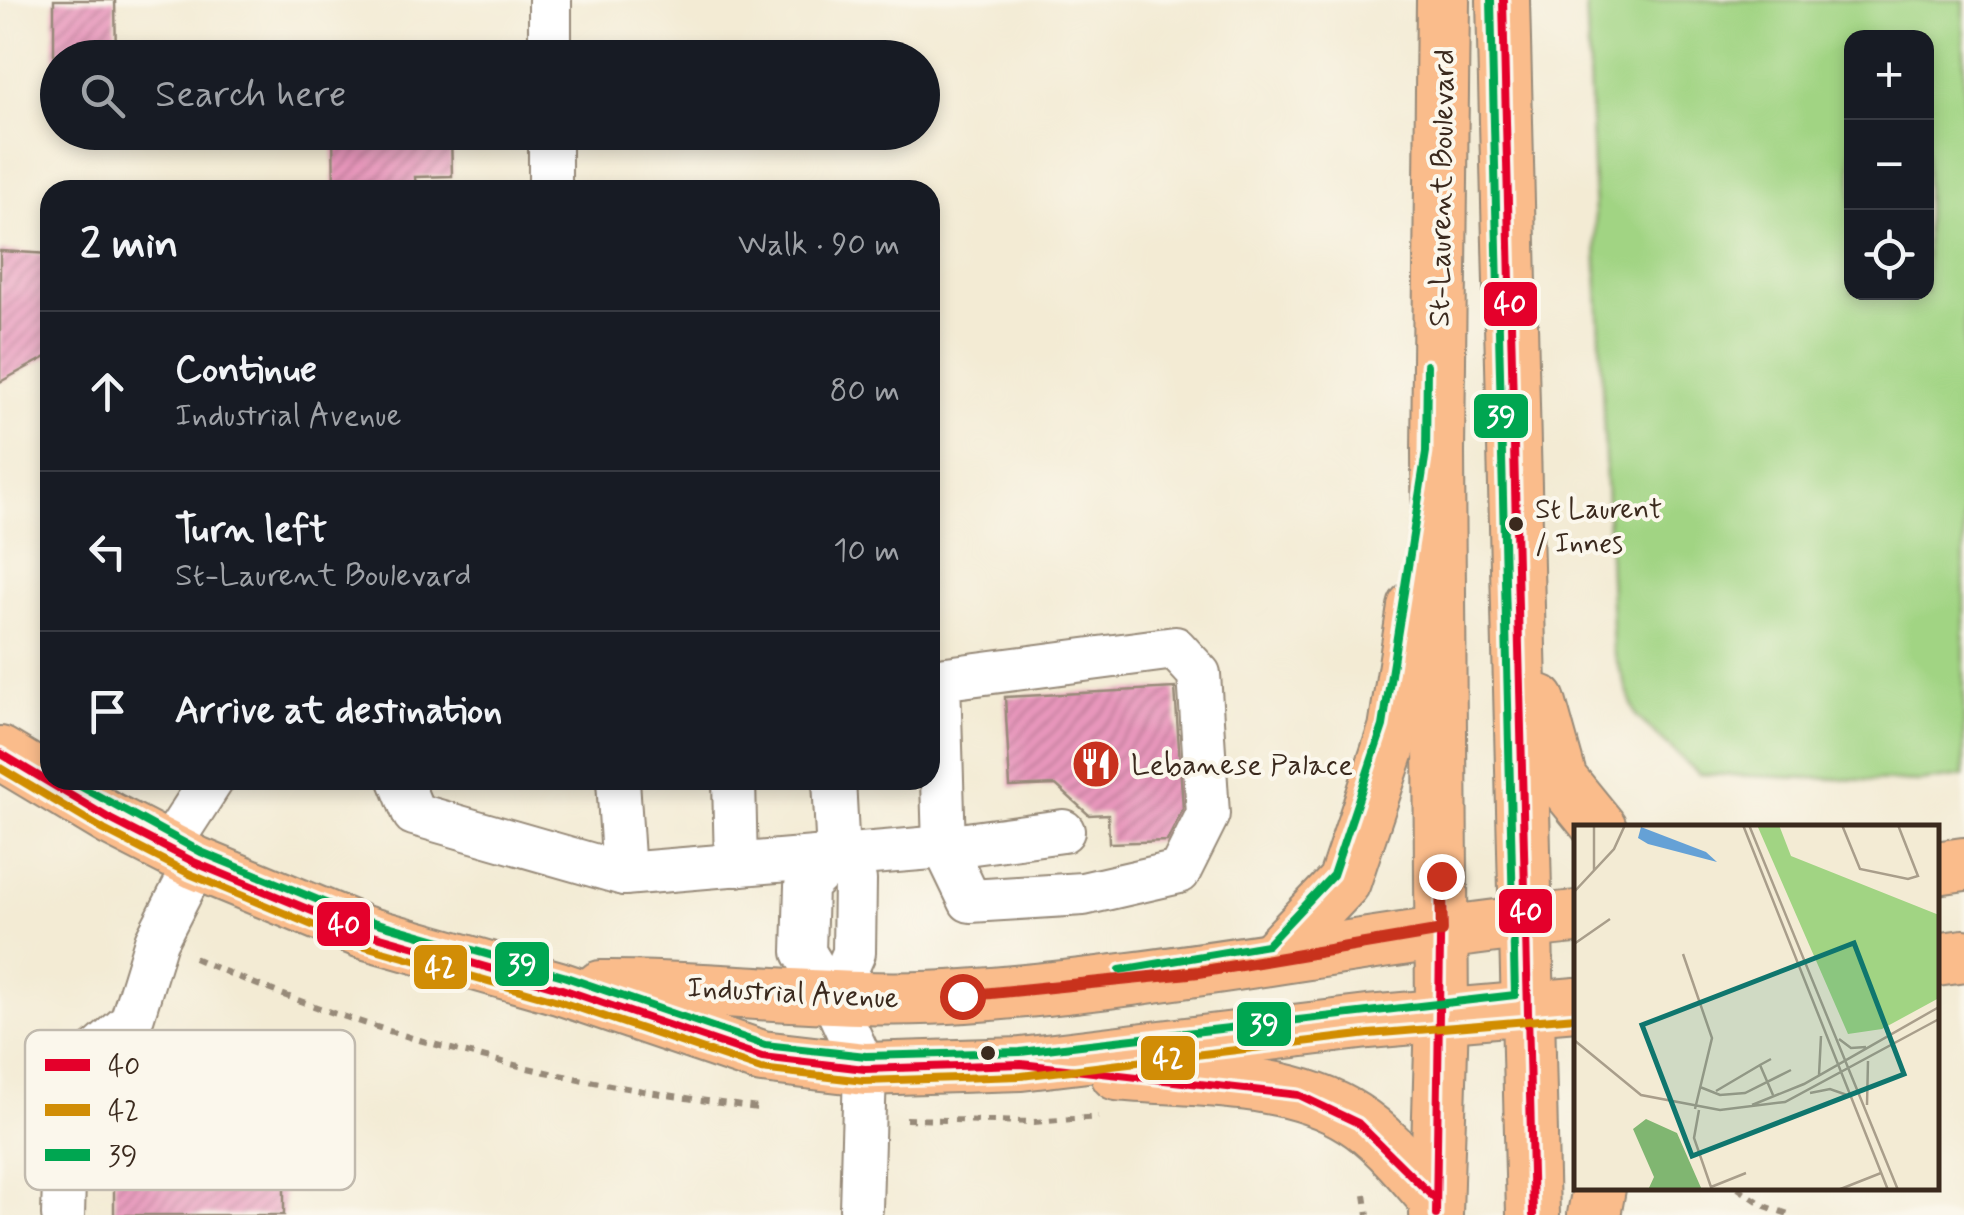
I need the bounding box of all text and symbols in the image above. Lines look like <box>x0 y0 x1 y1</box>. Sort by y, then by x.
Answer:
map controls <box>1844 30 1934 300</box>
button: + <box>1844 30 1934 120</box>
search box <box>40 40 940 150</box>
street label: St-Laurent Boulevard <box>1421 49 1464 327</box>
icon: search <box>75 68 130 123</box>
text: Search here <box>155 71 346 120</box>
button: − <box>1844 120 1934 210</box>
button: locate <box>1844 210 1934 300</box>
text: 2 min <box>80 218 179 273</box>
text: Walk · 90 m <box>738 224 900 266</box>
line badge: 40 <box>1482 280 1539 328</box>
text: 40 <box>1494 287 1526 324</box>
text: Continue <box>175 346 317 395</box>
icon: ahead <box>80 364 135 419</box>
text: 80 m <box>830 370 900 412</box>
line badge: 39 <box>1472 392 1530 440</box>
text: Industrial Avenue <box>175 395 401 437</box>
text: 39 <box>1486 400 1516 437</box>
place label: St Laurent / Innes <box>1535 492 1662 563</box>
text: Turn left <box>175 506 327 555</box>
marker: St Laurent / Innes <box>1506 514 1526 534</box>
icon: left <box>80 524 135 579</box>
text: 10 m <box>833 530 900 572</box>
text: St-Laurent Boulevard <box>175 555 472 597</box>
icon: arrive <box>80 684 135 739</box>
text: Arrive at destination <box>175 687 502 736</box>
restaurant icon: Lebanese Palace <box>1070 738 1122 790</box>
place label: Lebanese Palace <box>1131 746 1353 785</box>
inset map <box>1574 825 1939 1190</box>
route end <box>1419 854 1465 900</box>
line badge: 40 <box>1497 887 1554 935</box>
text: 40 <box>1510 895 1542 932</box>
line badge: 40 <box>315 900 372 948</box>
text: 40 <box>328 908 360 945</box>
line badge: 39 <box>493 940 551 988</box>
line badge: 42 <box>412 943 469 991</box>
text: 39 <box>507 948 537 985</box>
text: 42 <box>424 951 456 988</box>
street label: Industrial Avenue <box>686 968 900 1019</box>
route start <box>940 974 986 1020</box>
line badge: 39 <box>1235 1000 1293 1048</box>
text: 39 <box>1249 1008 1279 1045</box>
legend <box>25 1030 355 1190</box>
line badge: 42 <box>1139 1034 1197 1082</box>
text: 42 <box>1152 1042 1184 1079</box>
unlabelled marker <box>978 1043 998 1063</box>
text: 40 <box>108 1049 140 1086</box>
text: 42 <box>108 1094 139 1131</box>
text: 39 <box>108 1139 137 1176</box>

